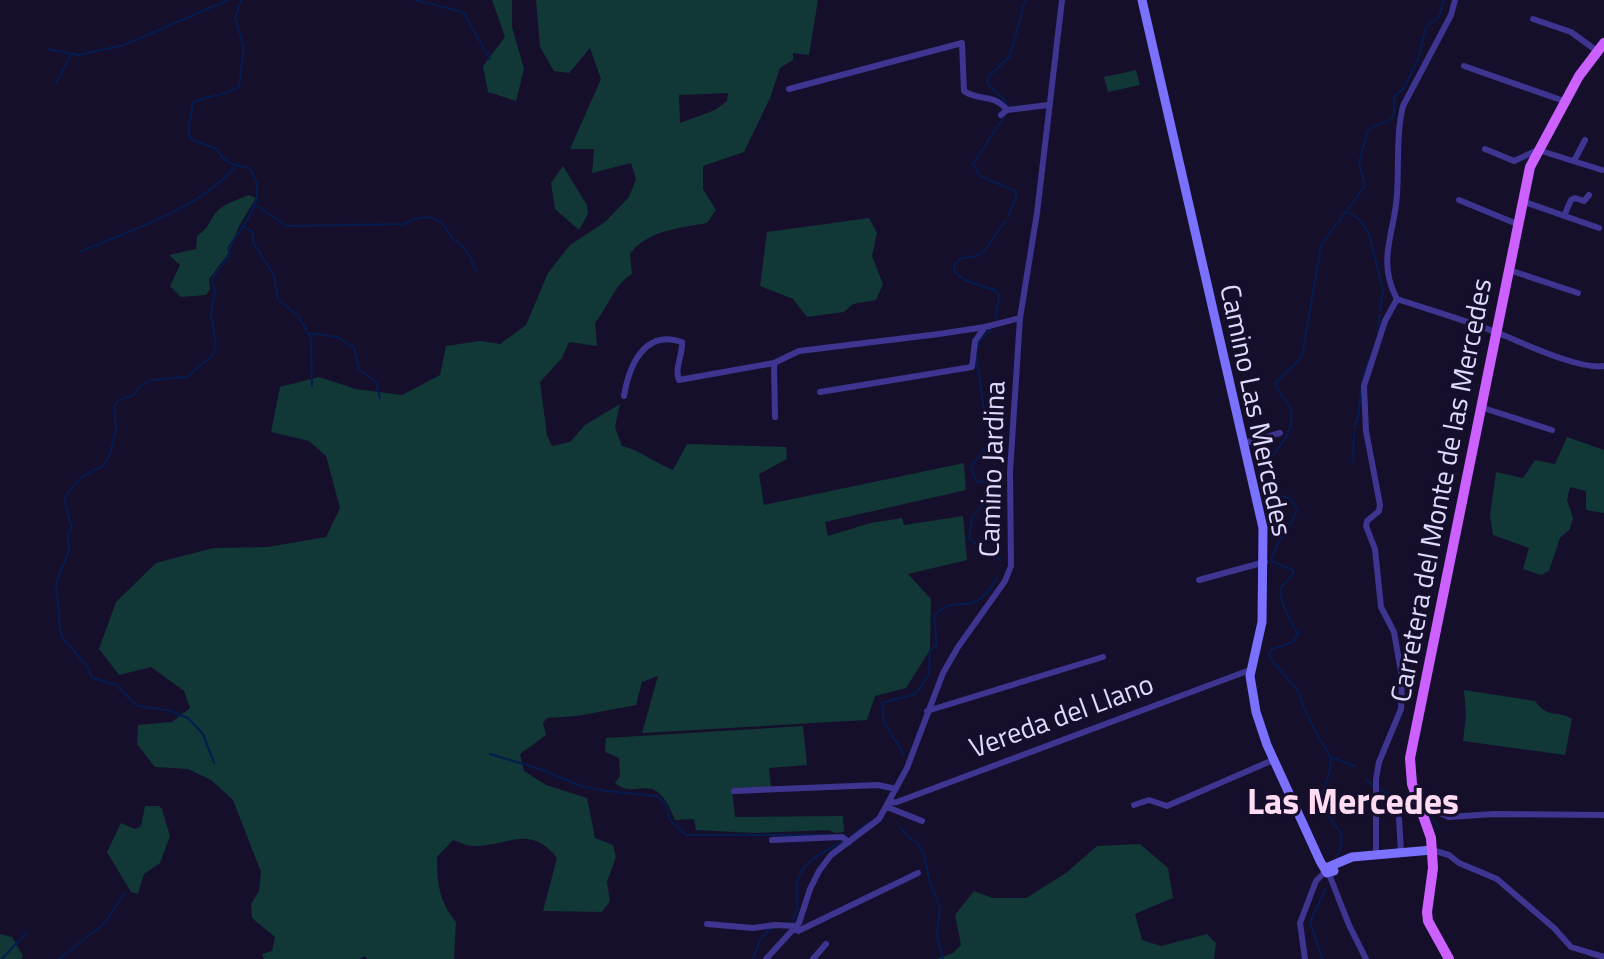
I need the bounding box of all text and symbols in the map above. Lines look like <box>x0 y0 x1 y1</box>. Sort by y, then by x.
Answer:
street label: Carretera del Monte de las Mercedes <box>1378 274 1502 706</box>
street label: Camino Las Mercedes <box>1209 280 1305 540</box>
street label: Camino Jardina <box>966 380 1016 558</box>
street label: Vereda del Llano <box>963 662 1159 768</box>
district label: Las Mercedes <box>1247 773 1459 828</box>

